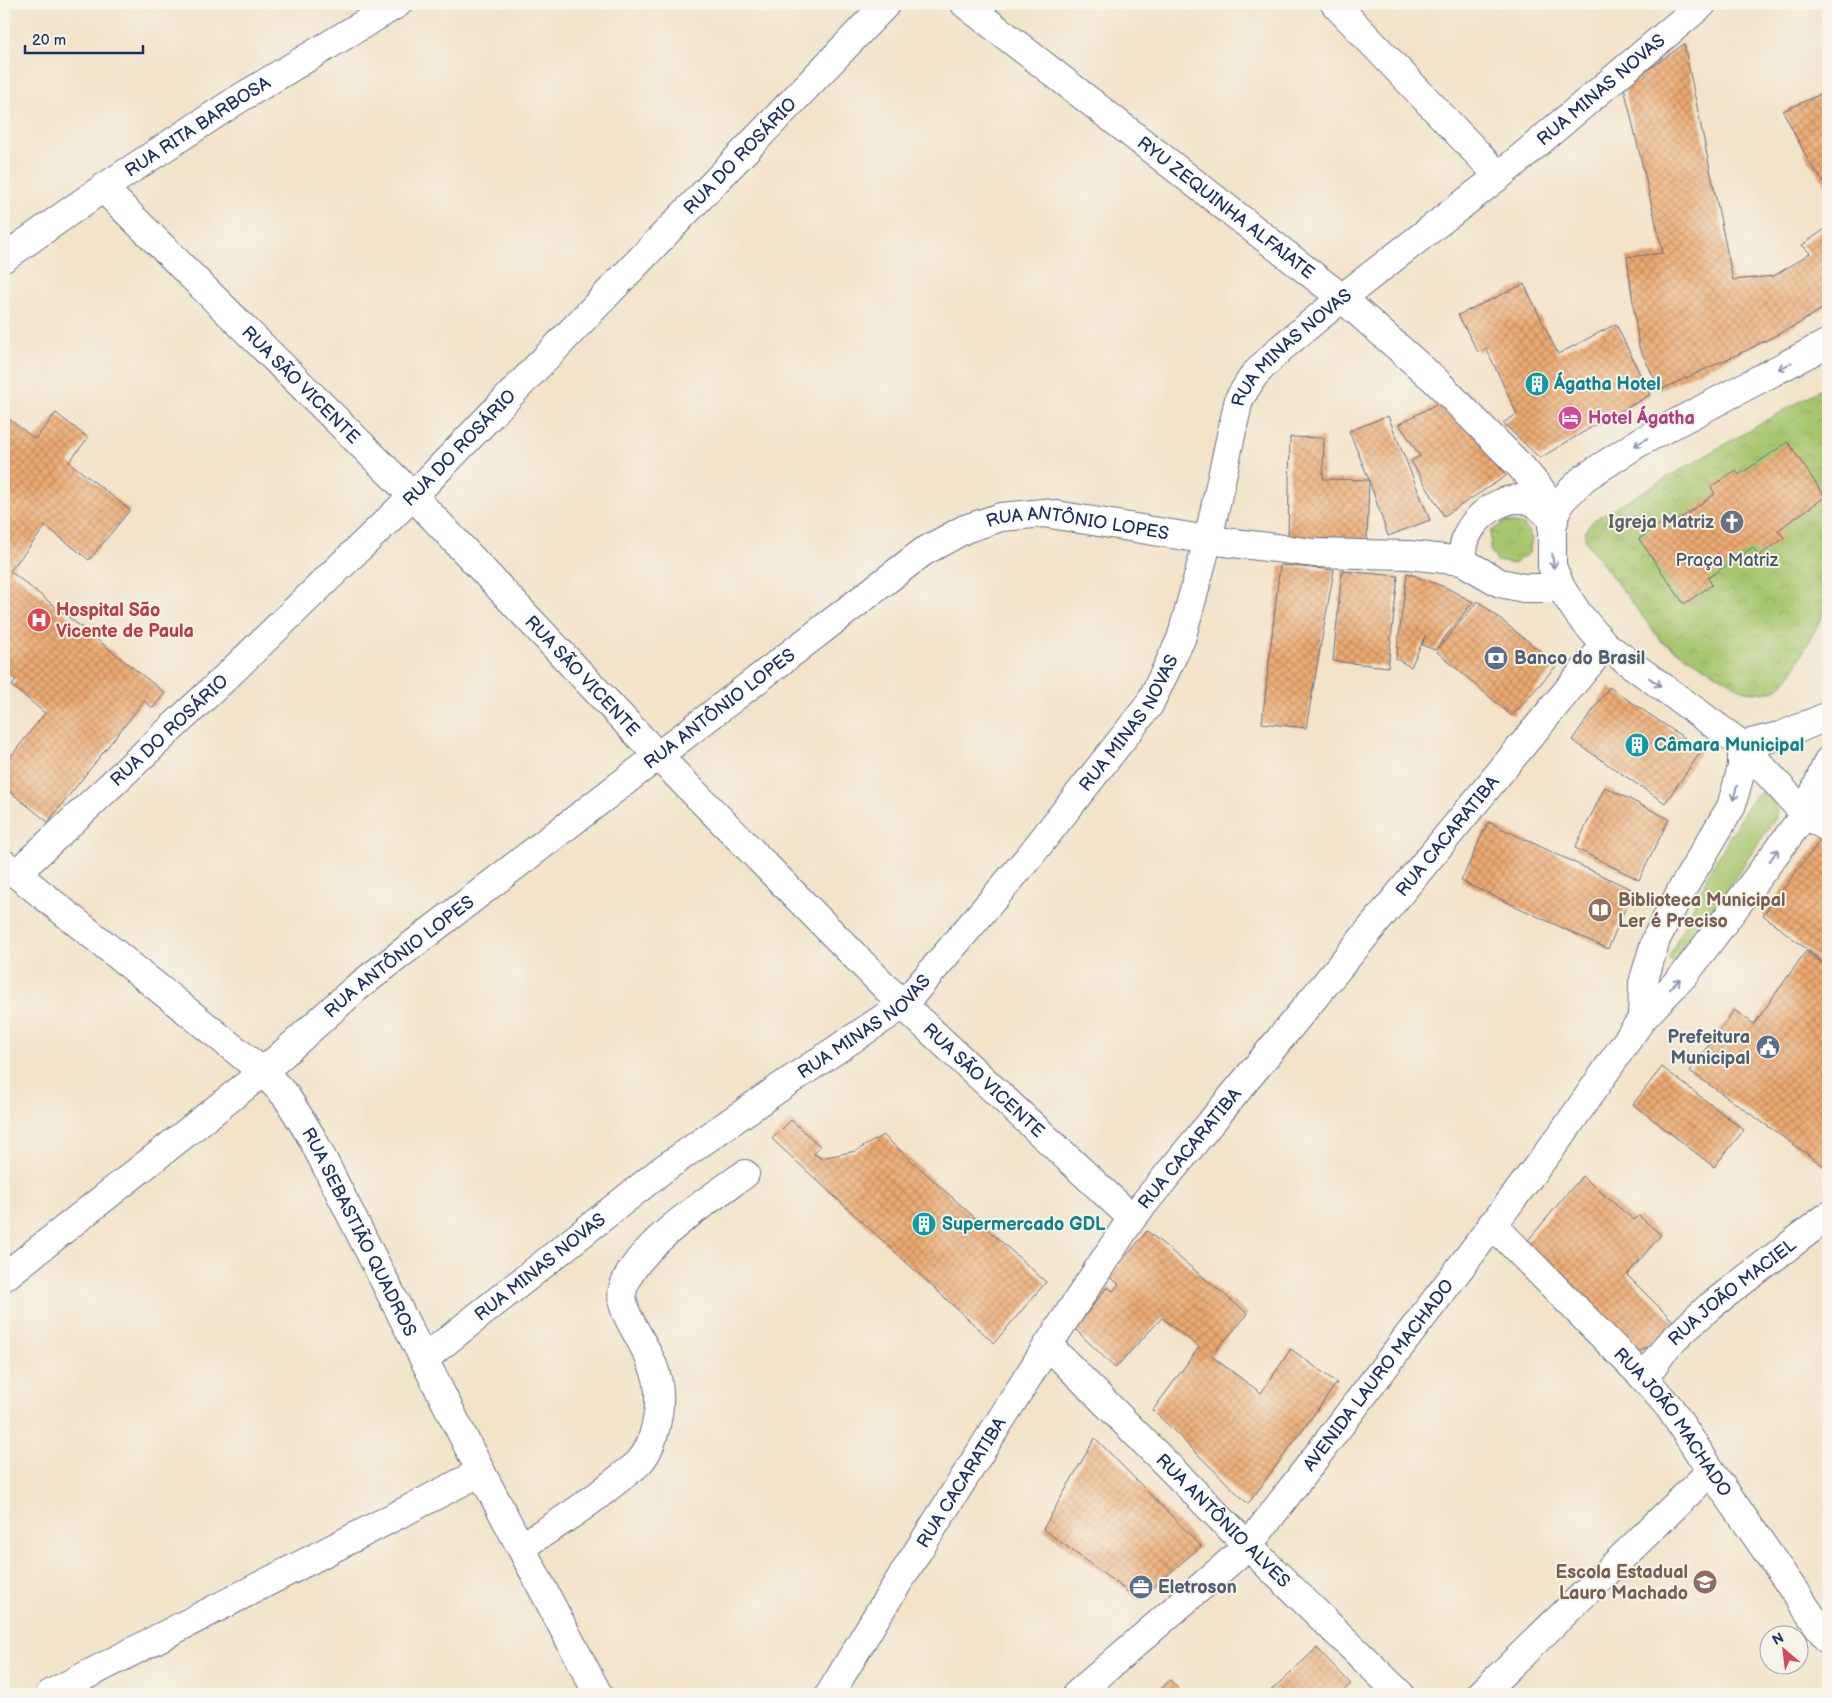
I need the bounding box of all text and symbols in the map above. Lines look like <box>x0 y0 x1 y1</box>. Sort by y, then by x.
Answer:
scale bar <box>25 22 142 54</box>
street label: RUA MINAS NOVAS <box>1533 30 1670 150</box>
text: 20 m <box>32 31 66 50</box>
street label: RUA RITA BARBOSA <box>121 72 274 182</box>
street label: RUA DO ROSÁRIO <box>680 94 801 219</box>
street label: RYU ZEQUINHA ALFAIATE <box>1133 132 1319 284</box>
street label: RUA MINAS NOVAS <box>1228 285 1356 408</box>
street label: RUA SÃO VICENTE <box>237 322 364 448</box>
one-way arrow <box>1778 361 1793 371</box>
building icon: Ágatha Hotel <box>1524 371 1550 397</box>
place label: Ágatha Hotel <box>1553 371 1661 395</box>
street label: RUA DO ROSÁRIO <box>399 386 520 511</box>
hotel icon: Hotel Ágatha <box>1557 405 1583 431</box>
place label: Hotel Ágatha <box>1588 405 1695 429</box>
one-way arrow <box>1635 437 1649 447</box>
street label: RUA ANTÔNIO LOPES <box>984 502 1171 544</box>
church icon: Igreja Matriz <box>1719 509 1745 535</box>
place label: Igreja Matriz <box>1608 512 1714 533</box>
park label: Praça Matriz <box>1676 550 1779 571</box>
one-way arrow <box>1548 553 1558 569</box>
place label: Hospital São Vicente de Paula <box>56 600 194 642</box>
hospital icon: Hospital São Vicente de Paula <box>26 607 52 633</box>
street label: RUA SÃO VICENTE <box>520 611 644 741</box>
street label: RUA ANTÔNIO LOPES <box>640 644 799 774</box>
bank icon: Banco do Brasil <box>1483 645 1509 671</box>
place label: Banco do Brasil <box>1514 648 1645 669</box>
street label: RUA MINAS NOVAS <box>1075 651 1183 796</box>
street label: RUA DO ROSÁRIO <box>106 671 233 791</box>
one-way arrow <box>1648 676 1661 687</box>
building icon: Câmara Municipal <box>1624 732 1650 758</box>
place label: Câmara Municipal <box>1654 735 1804 756</box>
street label: RUA CACARATIBA <box>1392 772 1504 901</box>
one-way arrow <box>1729 784 1739 800</box>
one-way arrow <box>1769 848 1779 862</box>
place label: Biblioteca Municipal Ler é Preciso <box>1618 890 1786 932</box>
street label: RUA ANTÔNIO LOPES <box>320 891 478 1022</box>
library icon: Biblioteca Municipal Ler é Preciso <box>1587 897 1613 923</box>
street label: RUA MINAS NOVAS <box>794 971 935 1083</box>
one-way arrow <box>1669 978 1681 991</box>
street label: RUA SÃO VICENTE <box>919 1019 1049 1142</box>
place label: Prefeitura Municipal <box>1667 1027 1750 1069</box>
public building icon: Prefeitura Municipal <box>1755 1034 1781 1060</box>
street label: RUA CACARATIBA <box>1134 1084 1246 1213</box>
street label: RUA SEBASTIÃO QUADROS <box>297 1124 421 1340</box>
street label: RUA MINAS NOVAS <box>471 1209 610 1326</box>
building icon: Supermercado GDL <box>911 1211 937 1237</box>
place label: Supermercado GDL <box>942 1214 1106 1235</box>
street label: RUA JOÃO MACIEL <box>1664 1234 1801 1351</box>
street label: AVENIDA LAURO MACHADO <box>1299 1275 1458 1475</box>
street label: RUA JOÃO MACHADO <box>1609 1344 1736 1501</box>
street label: RUA CACARATIBA <box>913 1414 1011 1552</box>
street label: RUA ANTÔNIO ALVES <box>1151 1450 1294 1592</box>
place label: Escola Estadual Lauro Machado <box>1556 1562 1688 1604</box>
school or university icon: Escola Estadual Lauro Machado <box>1692 1569 1718 1595</box>
office icon: Eletroson <box>1128 1574 1154 1600</box>
place label: Eletroson <box>1158 1577 1237 1598</box>
north arrow <box>1760 1626 1810 1676</box>
text: N <box>1769 1629 1787 1649</box>

